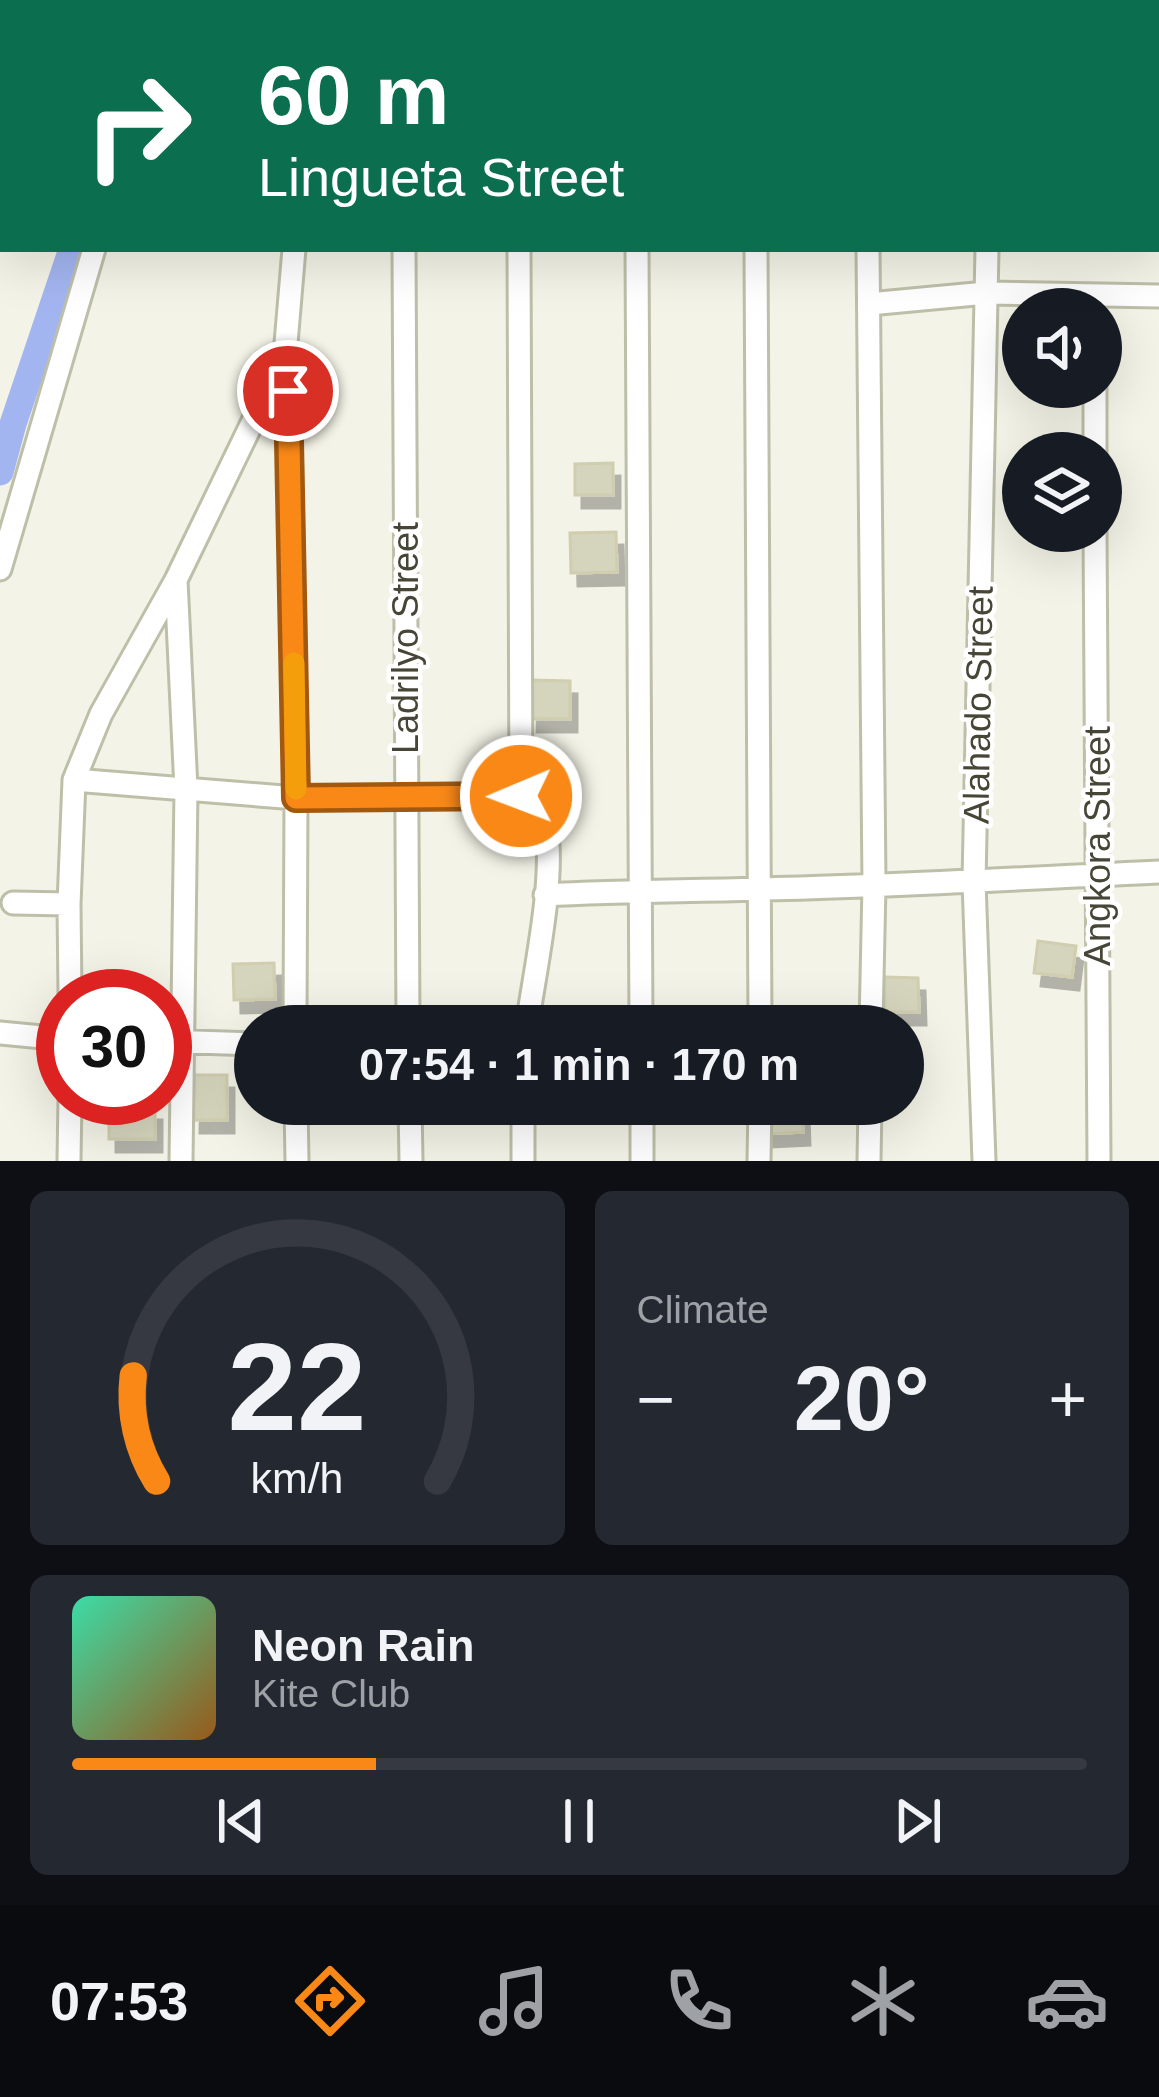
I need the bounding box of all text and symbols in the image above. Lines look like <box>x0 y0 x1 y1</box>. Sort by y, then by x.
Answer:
icon: right <box>60 48 216 204</box>
text: 60 m <box>258 48 449 142</box>
text: Lingueta Street <box>258 147 624 207</box>
map controls <box>1002 288 1122 552</box>
button: sound <box>1002 288 1122 408</box>
pin <box>237 340 339 442</box>
icon: arrive <box>255 358 321 424</box>
button: layers <box>1002 432 1122 552</box>
street label: Ladrilyo Street <box>385 522 426 754</box>
street label: Alahado Street <box>955 586 1001 824</box>
street label: Angkora Street <box>1077 726 1118 966</box>
position arrow <box>458 733 584 859</box>
speed limit sign: 30 <box>36 969 192 1125</box>
text: 07:54 · 1 min · 170 m <box>359 1039 799 1090</box>
text: Climate <box>637 1288 769 1331</box>
text: 22 <box>228 1317 367 1456</box>
text: 20° <box>794 1349 930 1449</box>
text: − <box>637 1362 675 1436</box>
text: + <box>1048 1362 1087 1436</box>
text: km/h <box>251 1454 344 1502</box>
text: Neon Rain <box>252 1620 475 1671</box>
text: Kite Club <box>252 1672 410 1715</box>
icon: previous <box>208 1788 274 1854</box>
icon: pause <box>546 1788 612 1854</box>
icon: next <box>885 1788 951 1854</box>
icon: directions <box>288 1959 372 2043</box>
icon: music <box>472 1959 556 2043</box>
icon: phone <box>657 1959 741 2043</box>
icon: climate <box>841 1959 925 2043</box>
icon: car <box>1025 1959 1109 2043</box>
text: 07:53 <box>50 1971 188 2031</box>

